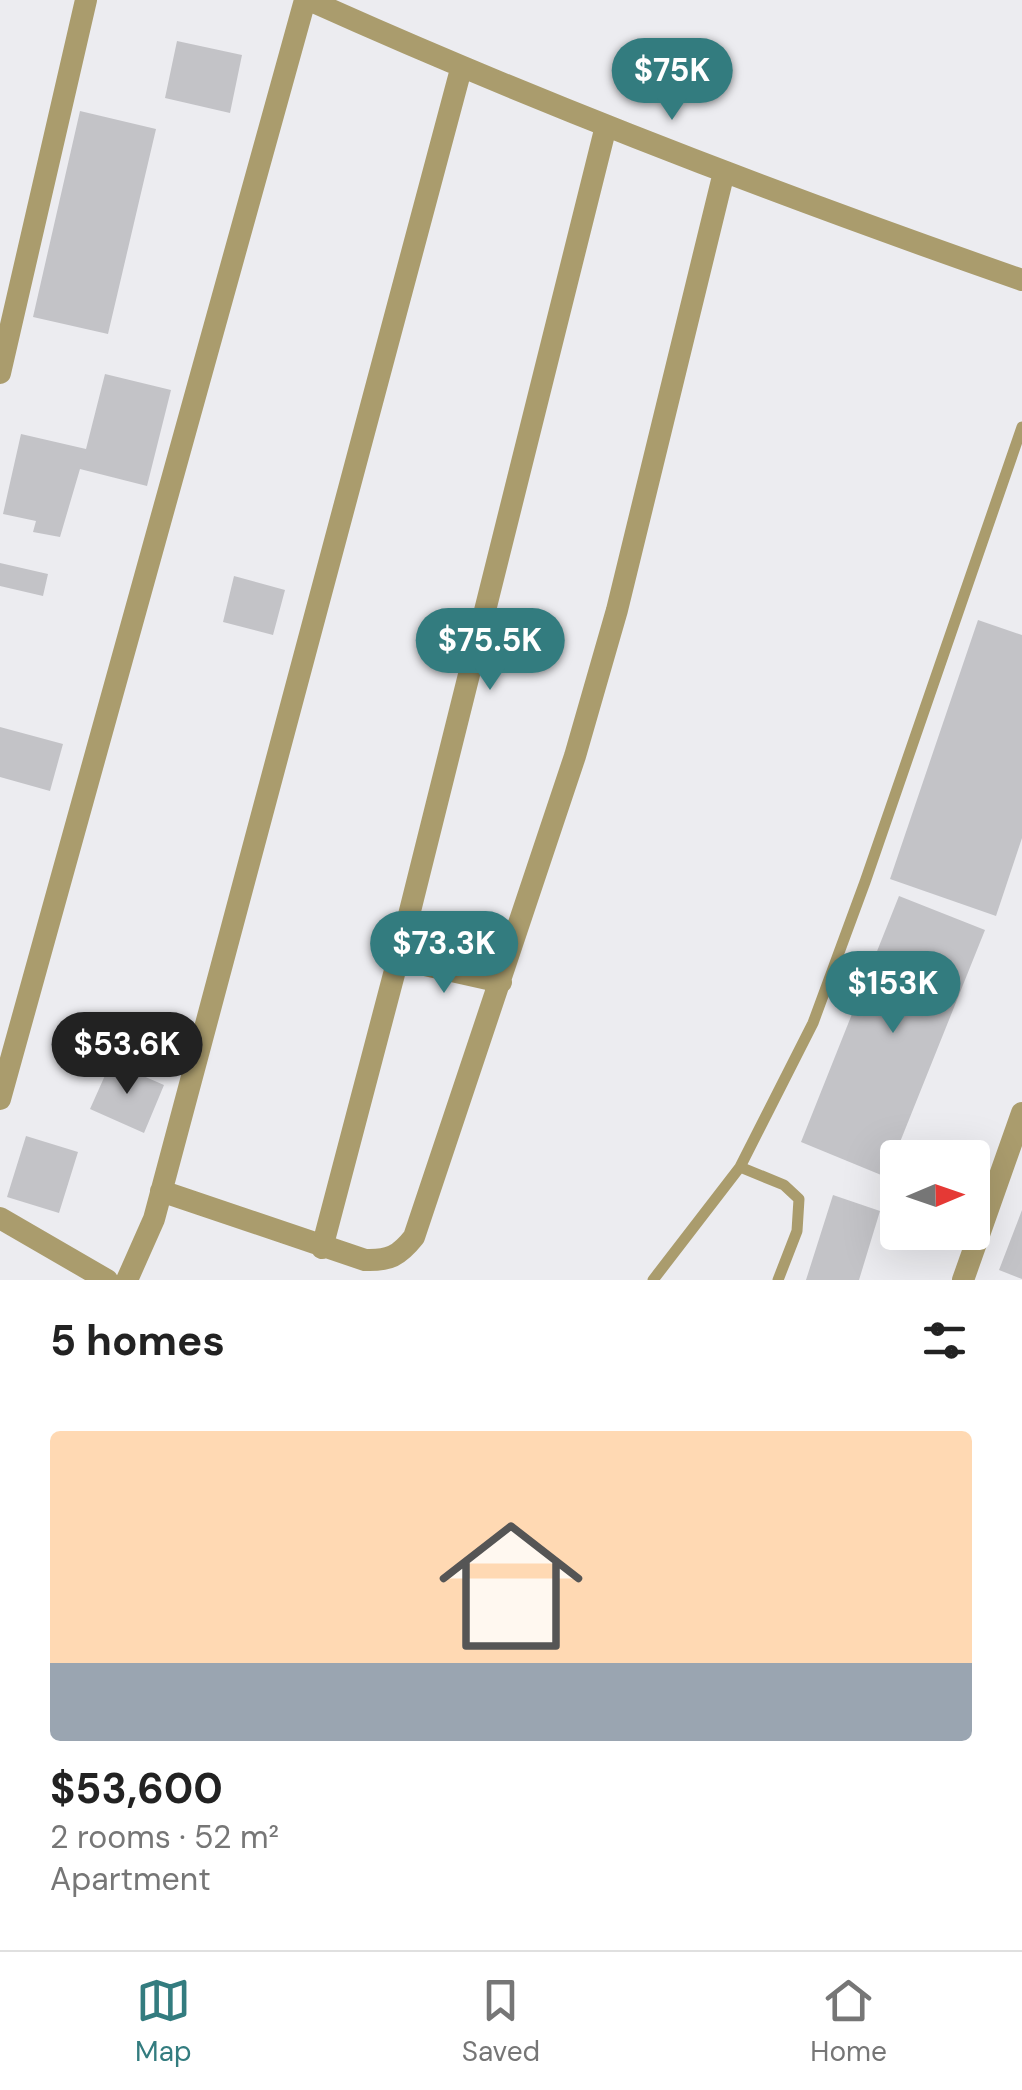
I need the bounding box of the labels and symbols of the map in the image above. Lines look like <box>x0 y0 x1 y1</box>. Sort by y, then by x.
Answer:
pin: $75K <box>613 38 731 123</box>
pin: $75.5K <box>409 608 571 693</box>
pin: $73.3K <box>363 911 525 996</box>
pin: $153K <box>823 951 963 1036</box>
pin: $53.6K <box>46 1012 208 1097</box>
north arrow <box>880 1140 990 1250</box>

